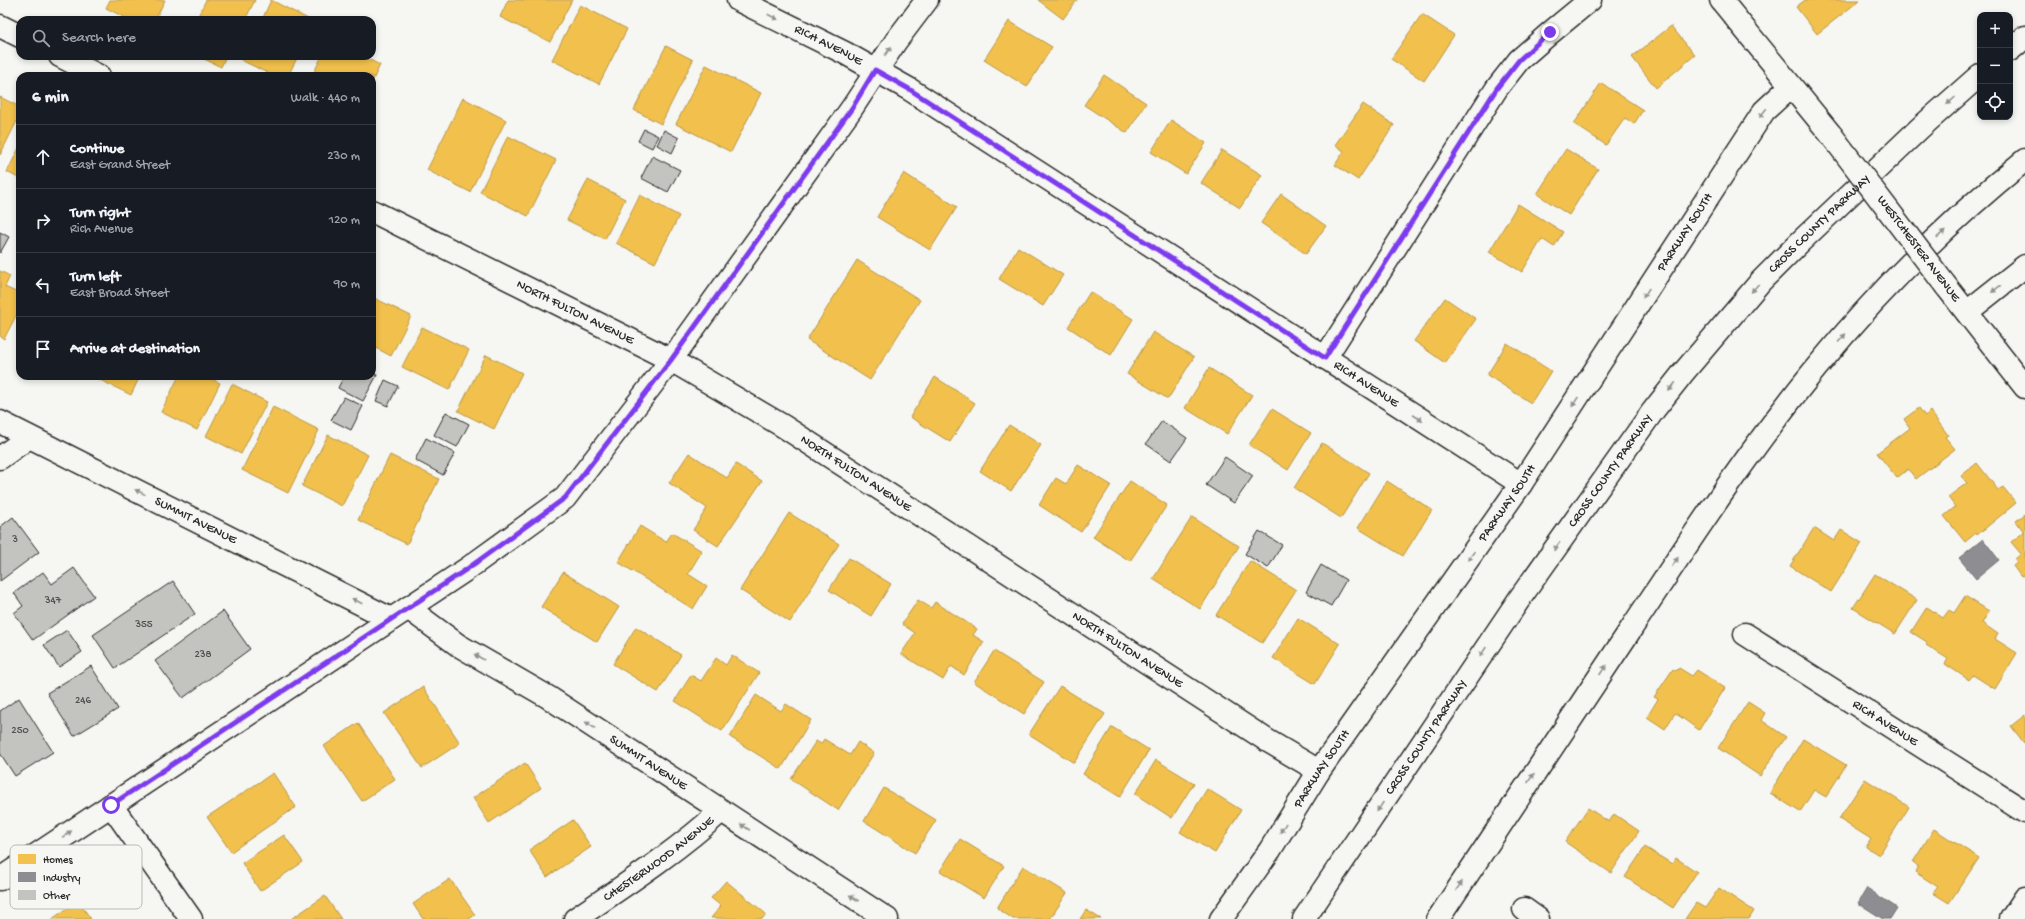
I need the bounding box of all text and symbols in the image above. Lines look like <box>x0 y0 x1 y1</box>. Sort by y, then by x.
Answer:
map controls <box>1977 12 2013 120</box>
button: + <box>1977 12 2013 48</box>
one-way arrow <box>768 14 779 21</box>
search box <box>16 16 376 60</box>
street label: RICH AVENUE <box>792 22 866 69</box>
route end <box>1541 23 1559 41</box>
icon: search <box>30 27 52 49</box>
text: Search here <box>62 29 136 47</box>
one-way arrow <box>884 46 892 57</box>
button: − <box>1977 48 2013 84</box>
button: locate <box>1977 84 2013 120</box>
text: 6 min <box>32 88 68 108</box>
text: Walk · 440 m <box>291 91 360 106</box>
one-way arrow <box>1946 96 1955 105</box>
one-way arrow <box>1759 108 1767 119</box>
text: Continue <box>70 140 124 158</box>
icon: ahead <box>32 146 54 168</box>
text: 230 m <box>327 149 360 164</box>
text: East Grand Street <box>70 158 170 173</box>
street label: CROSS COUNTY PARKWAY <box>1765 172 1873 277</box>
street label: PARKWAY SOUTH <box>1653 190 1716 275</box>
street label: WESTCHESTER AVENUE <box>1873 193 1963 306</box>
text: Turn right <box>70 204 130 222</box>
icon: right <box>32 210 54 232</box>
text: 120 m <box>329 213 360 228</box>
text: Rich Avenue <box>70 222 133 237</box>
one-way arrow <box>1936 230 1946 239</box>
text: Turn left <box>70 268 121 286</box>
icon: left <box>32 274 54 296</box>
text: 90 m <box>334 277 360 292</box>
street label: NORTH FULTON AVENUE <box>514 277 637 348</box>
one-way arrow <box>1751 282 1760 293</box>
one-way arrow <box>1990 285 2001 294</box>
text: East Broad Street <box>70 286 169 301</box>
one-way arrow <box>1643 287 1650 299</box>
one-way arrow <box>1837 333 1846 344</box>
icon: arrive <box>32 338 54 360</box>
text: Arrive at destination <box>70 340 200 358</box>
street label: RICH AVENUE <box>1331 358 1402 411</box>
one-way arrow <box>1668 382 1676 393</box>
one-way arrow <box>1572 396 1579 407</box>
street label: CROSS COUNTY PARKWAY <box>1565 411 1656 530</box>
one-way arrow <box>1413 414 1424 422</box>
street label: NORTH FULTON AVENUE <box>798 432 915 515</box>
street label: PARKWAY SOUTH <box>1475 461 1539 545</box>
one-way arrow <box>135 489 146 495</box>
street label: SUMMIT AVENUE <box>152 494 240 548</box>
house number: 3 <box>11 534 18 546</box>
one-way arrow <box>1553 540 1561 551</box>
one-way arrow <box>1467 550 1475 561</box>
one-way arrow <box>1672 556 1679 568</box>
house number: 347 <box>44 595 62 607</box>
one-way arrow <box>351 598 362 604</box>
street label: NORTH FULTON AVENUE <box>1069 608 1187 692</box>
house number: 355 <box>134 619 153 631</box>
one-way arrow <box>1479 647 1487 658</box>
house number: 238 <box>194 649 212 661</box>
one-way arrow <box>473 654 485 661</box>
one-way arrow <box>1600 664 1607 676</box>
street label: CROSS COUNTY PARKWAY <box>1382 677 1470 798</box>
house number: 246 <box>75 695 92 707</box>
street label: RICH AVENUE <box>1850 697 1921 750</box>
one-way arrow <box>585 721 595 729</box>
house number: 250 <box>11 725 29 737</box>
street label: PARKWAY SOUTH <box>1290 726 1353 811</box>
street label: SUMMIT AVENUE <box>607 732 691 794</box>
one-way arrow <box>1528 772 1535 784</box>
route start <box>102 796 120 814</box>
one-way arrow <box>1376 802 1384 812</box>
street label: CHESTERWOOD AVENUE <box>601 813 718 905</box>
one-way arrow <box>1280 822 1287 834</box>
one-way arrow <box>740 823 751 831</box>
one-way arrow <box>62 830 73 838</box>
legend <box>10 845 142 909</box>
text: Homes <box>43 855 73 867</box>
text: Industry <box>43 873 81 885</box>
one-way arrow <box>1455 881 1463 892</box>
text: Other <box>43 891 71 903</box>
one-way arrow <box>849 894 860 902</box>

